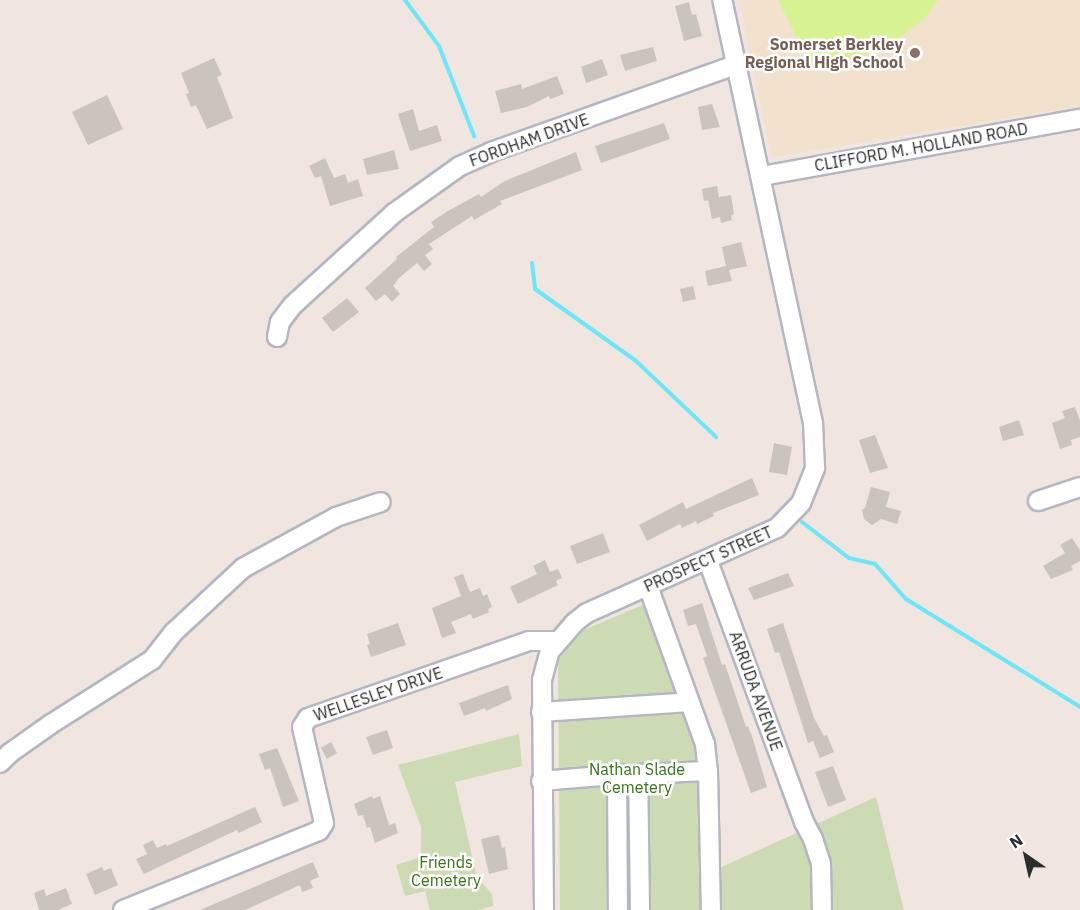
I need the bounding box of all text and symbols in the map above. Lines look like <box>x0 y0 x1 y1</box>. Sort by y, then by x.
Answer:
place label: Somerset Berkley Regional High School <box>745 34 903 72</box>
marker: Somerset Berkley Regional High School <box>908 46 922 60</box>
street label: FORDHAM DRIVE <box>467 109 591 171</box>
street label: CLIFFORD M. HOLLAND ROAD <box>813 119 1029 175</box>
street label: PROSPECT STREET <box>641 522 775 596</box>
street label: ARRUDA AVENUE <box>725 628 787 754</box>
street label: WELLESLEY DRIVE <box>311 663 445 725</box>
park label: Nathan Slade Cemetery <box>589 759 685 797</box>
north arrow <box>996 826 1056 886</box>
text: N <box>1006 830 1026 853</box>
park label: Friends Cemetery <box>411 852 481 890</box>

